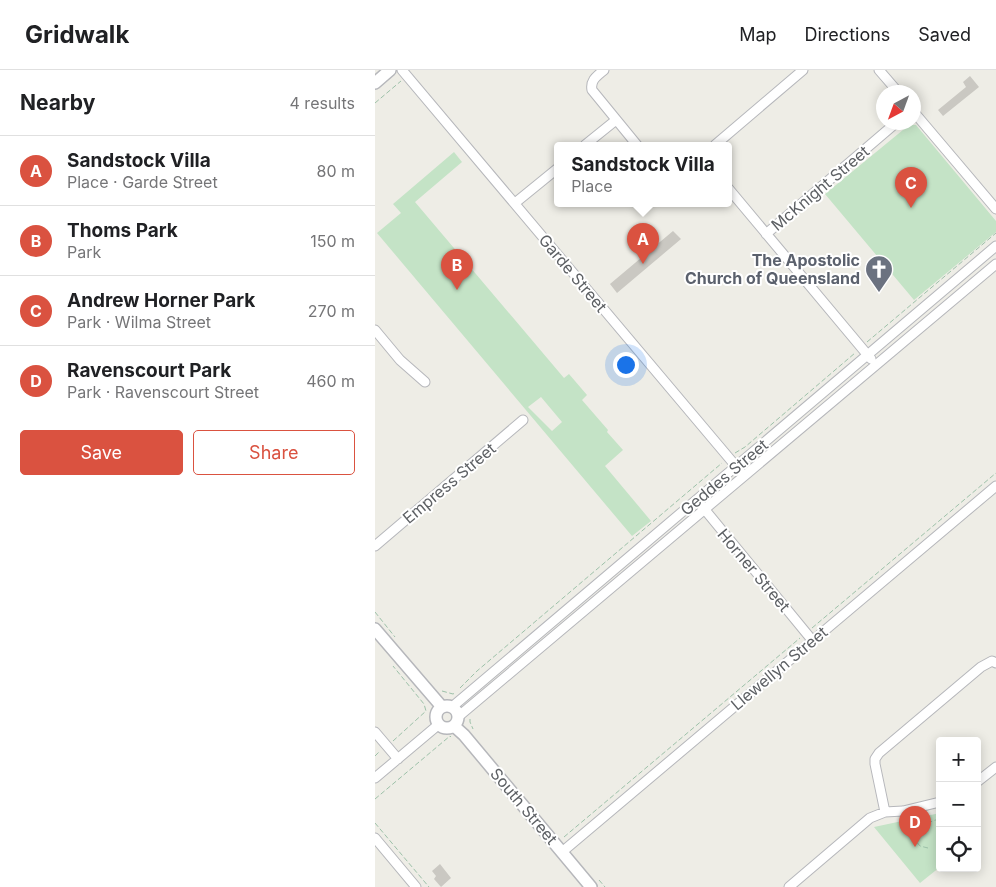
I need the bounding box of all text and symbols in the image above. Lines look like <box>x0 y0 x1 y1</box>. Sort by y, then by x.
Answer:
text: Gridwalk <box>25 20 129 49</box>
text: Map <box>739 24 777 45</box>
text: Directions <box>805 24 890 45</box>
text: Saved <box>918 24 971 45</box>
north arrow <box>876 85 921 130</box>
text: Nearby <box>20 90 95 115</box>
text: 4 results <box>290 93 355 113</box>
street label: McKnight Street <box>767 141 873 235</box>
popup <box>554 142 732 207</box>
text: Sandstock Villa <box>67 149 211 172</box>
text: Sandstock Villa <box>571 153 715 176</box>
text: A <box>30 161 42 181</box>
text: 80 m <box>316 161 355 181</box>
pin: C <box>895 167 927 208</box>
text: Place · Garde Street <box>67 172 218 192</box>
text: Place <box>571 176 613 196</box>
text: Thoms Park <box>67 219 178 242</box>
pin: A <box>627 223 659 264</box>
street label: Garde Street <box>535 230 611 316</box>
text: B <box>31 231 41 251</box>
text: 150 m <box>310 231 355 251</box>
text: Park <box>67 242 101 262</box>
pin: B <box>441 249 473 290</box>
place label: The Apostolic Church of Queensland <box>685 250 860 288</box>
church icon: The Apostolic Church of Queensland <box>864 254 894 293</box>
text: Andrew Horner Park <box>67 289 255 312</box>
text: C <box>30 301 42 321</box>
text: 270 m <box>308 301 355 321</box>
text: Park · Wilma Street <box>67 312 211 332</box>
your location <box>613 352 639 378</box>
text: Ravenscourt Park <box>67 359 231 382</box>
text: D <box>30 371 42 391</box>
text: 460 m <box>306 371 355 391</box>
text: Park · Ravenscourt Street <box>67 382 259 402</box>
button: Save <box>20 430 183 475</box>
button: Share <box>193 430 355 475</box>
street label: Geddes Street <box>676 435 772 519</box>
street label: Empress Street <box>399 438 499 528</box>
street label: Horner Street <box>713 524 795 616</box>
street label: Llewellyn Street <box>727 622 831 714</box>
map controls <box>936 737 981 872</box>
button: + <box>936 737 981 782</box>
street label: South Street <box>486 764 562 848</box>
button: − <box>936 782 981 827</box>
pin: D <box>899 806 931 847</box>
button: locate <box>936 827 981 872</box>

